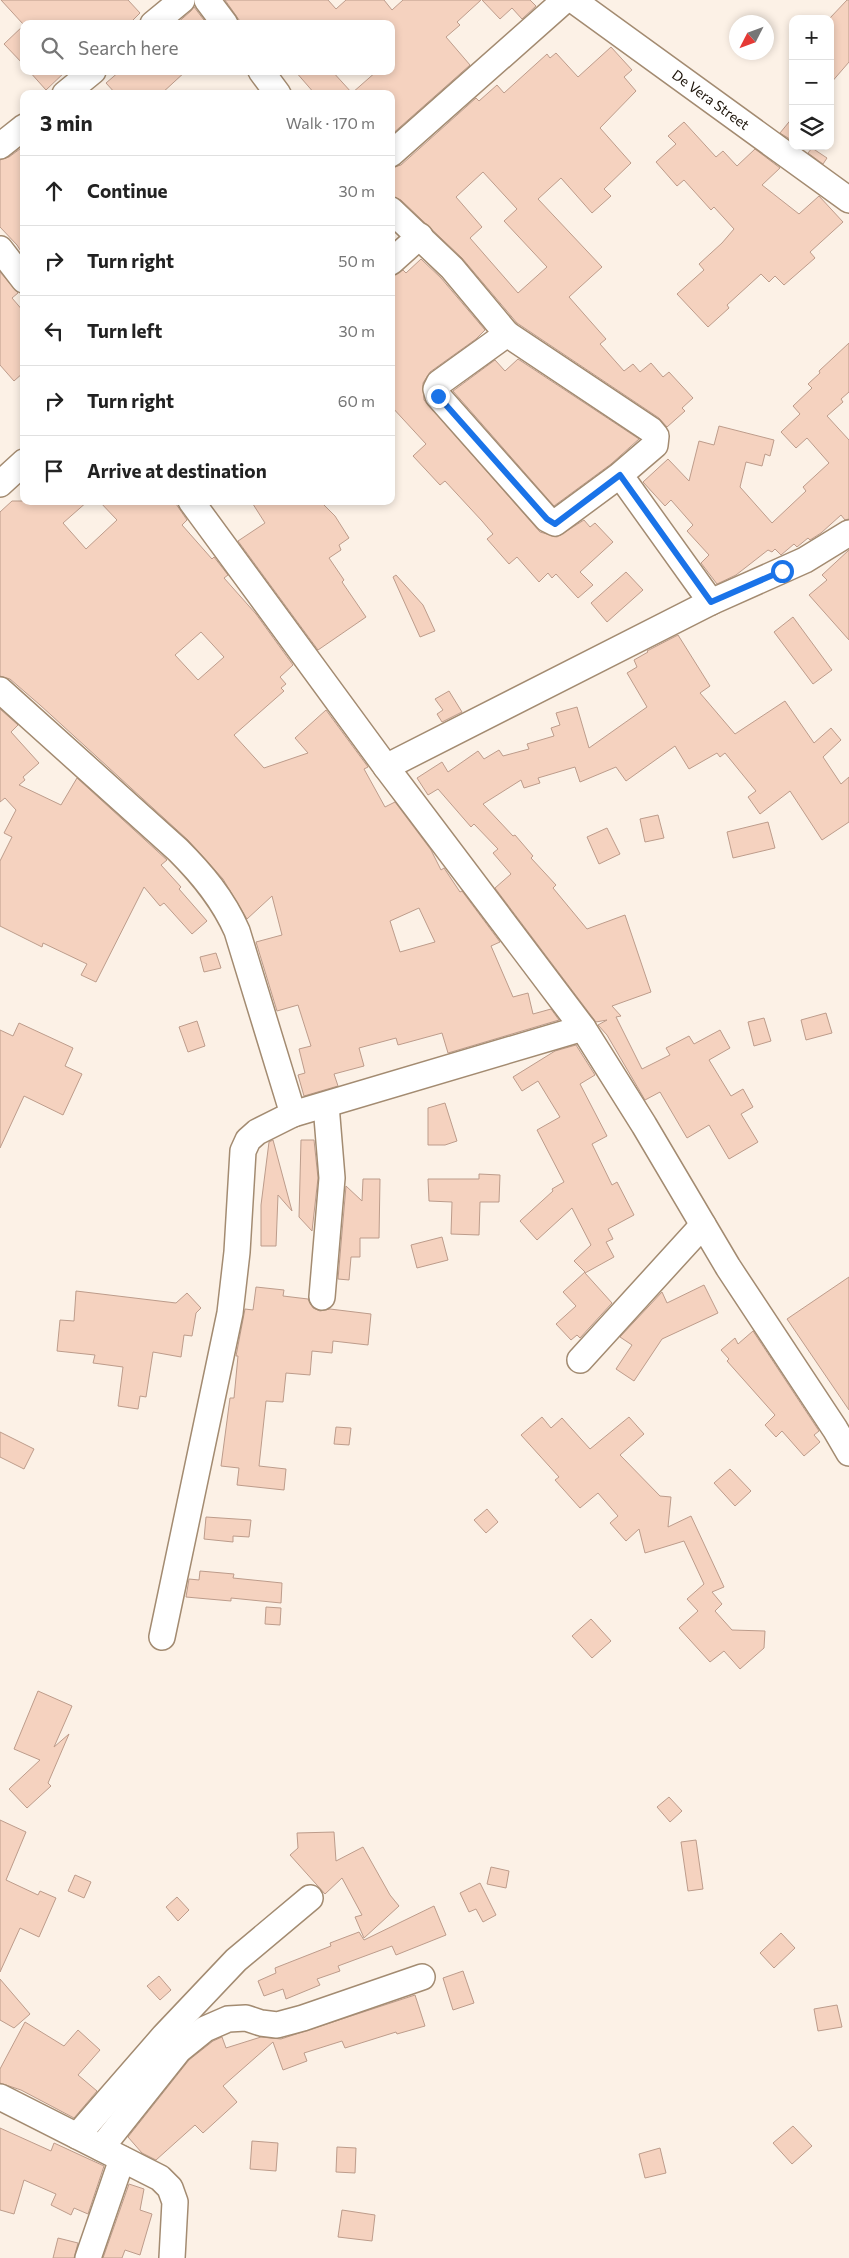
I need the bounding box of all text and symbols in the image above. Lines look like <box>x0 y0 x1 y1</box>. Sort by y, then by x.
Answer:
north arrow <box>729 15 774 60</box>
map controls <box>789 15 834 150</box>
button: + <box>789 15 834 60</box>
search box <box>20 20 395 75</box>
icon: search <box>38 34 66 62</box>
text: Search here <box>78 36 178 59</box>
button: − <box>789 60 834 105</box>
street label: De Vera Street <box>669 66 753 133</box>
button: layers <box>789 105 834 150</box>
text: 3 min <box>40 110 93 135</box>
text: Walk · 170 m <box>286 113 375 132</box>
icon: ahead <box>40 177 68 205</box>
text: Continue <box>87 179 167 202</box>
text: 30 m <box>338 181 375 200</box>
icon: right <box>40 247 68 275</box>
text: Turn right <box>87 249 174 272</box>
text: 50 m <box>338 251 375 270</box>
icon: left <box>40 317 68 345</box>
text: Turn left <box>87 319 162 342</box>
text: 30 m <box>338 321 375 340</box>
route end <box>427 385 450 408</box>
icon: right <box>40 387 68 415</box>
text: Turn right <box>87 389 174 412</box>
text: 60 m <box>338 391 375 410</box>
icon: arrive <box>40 457 68 485</box>
text: Arrive at destination <box>87 459 267 482</box>
route start <box>771 560 794 583</box>

